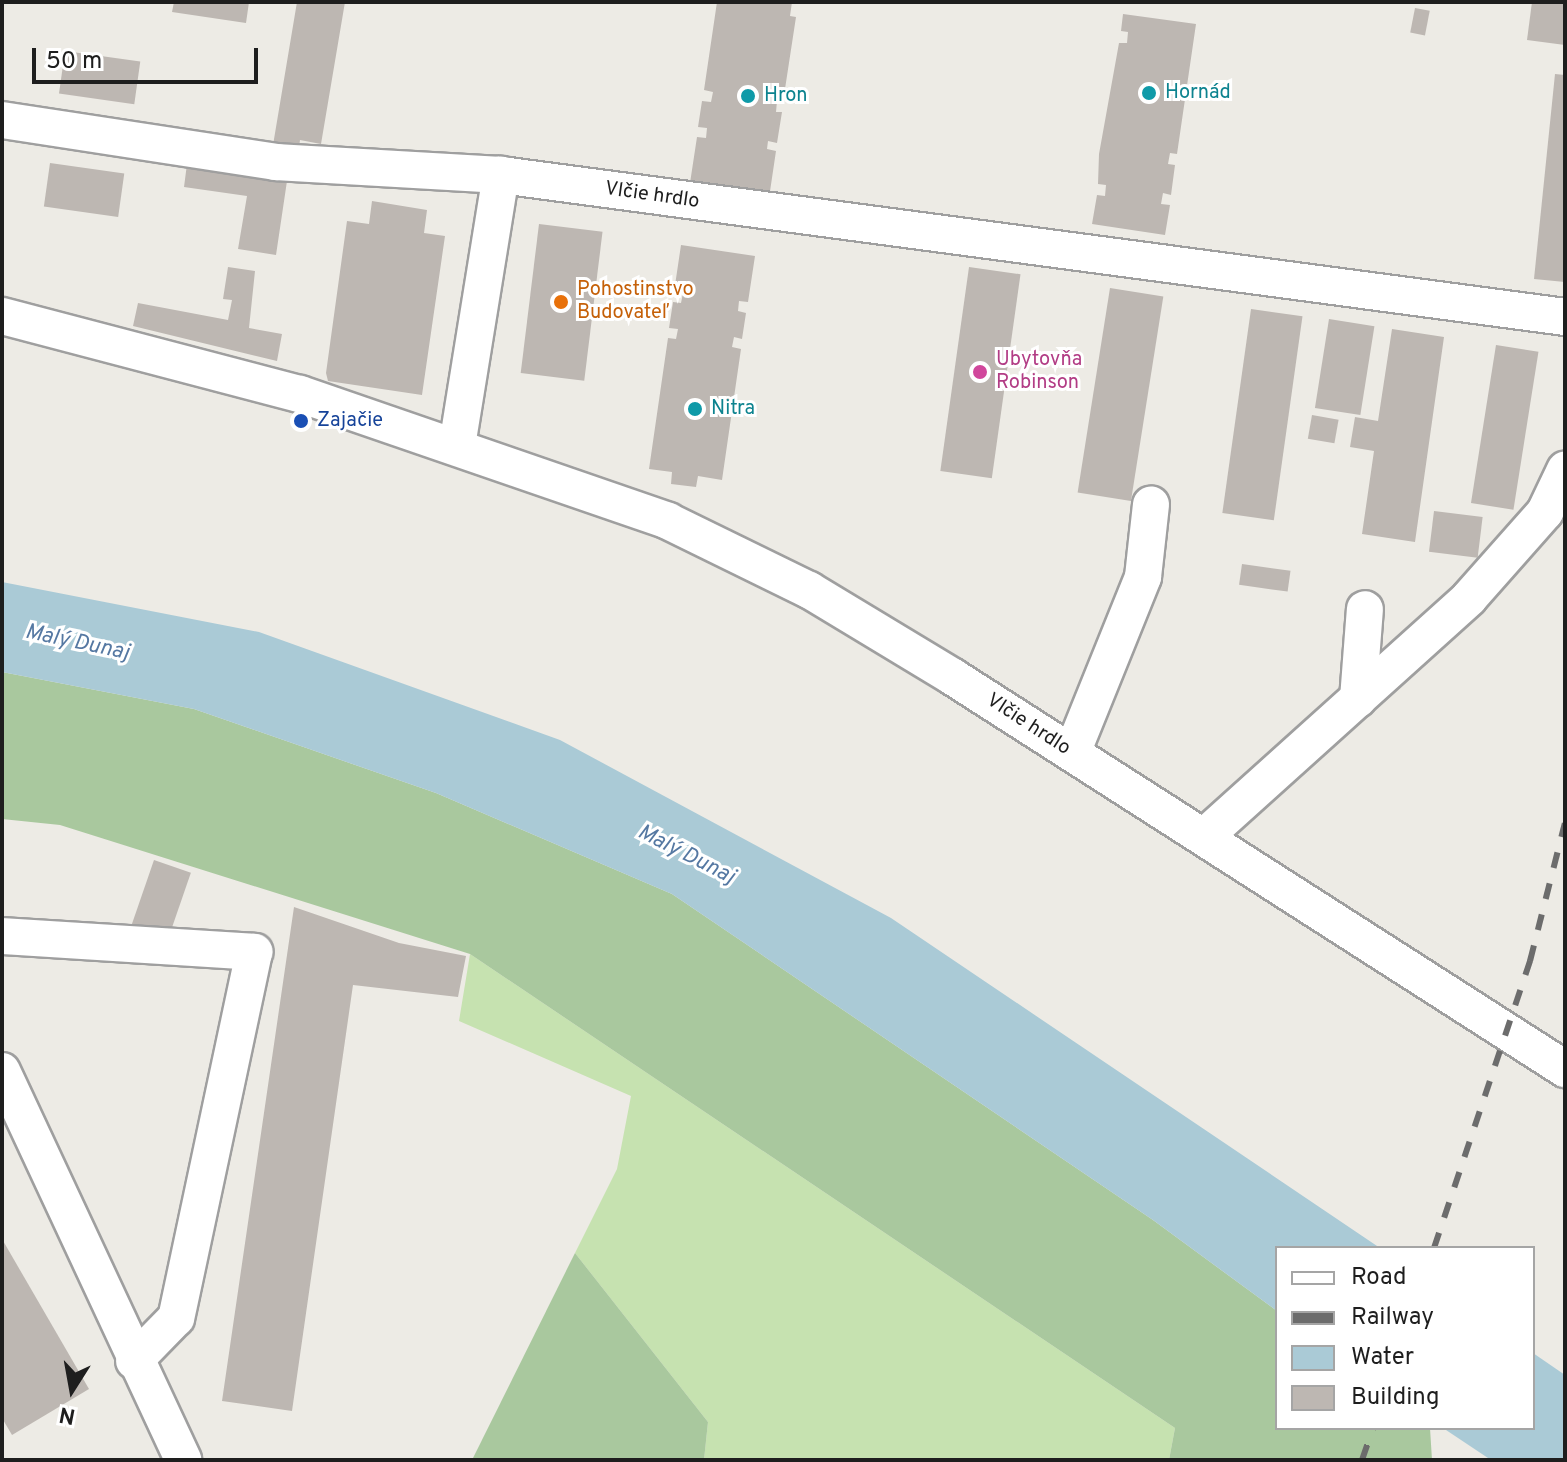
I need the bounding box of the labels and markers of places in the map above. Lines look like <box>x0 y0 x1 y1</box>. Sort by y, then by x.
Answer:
place label: Hornád <box>1165 81 1231 105</box>
place label: Hron <box>764 84 808 108</box>
marker: Hornád <box>1140 84 1158 102</box>
marker: Hron <box>739 87 757 105</box>
place label: Pohostinstvo Budovateľ <box>577 278 694 325</box>
marker: Pohostinstvo Budovateľ <box>552 293 570 311</box>
place label: Ubytovňa Robinson <box>996 348 1082 395</box>
marker: Ubytovňa Robinson <box>971 363 989 381</box>
place label: Nitra <box>711 397 755 421</box>
marker: Nitra <box>686 400 704 418</box>
place label: Zajačie <box>317 409 383 433</box>
marker: Zajačie <box>292 412 310 430</box>

